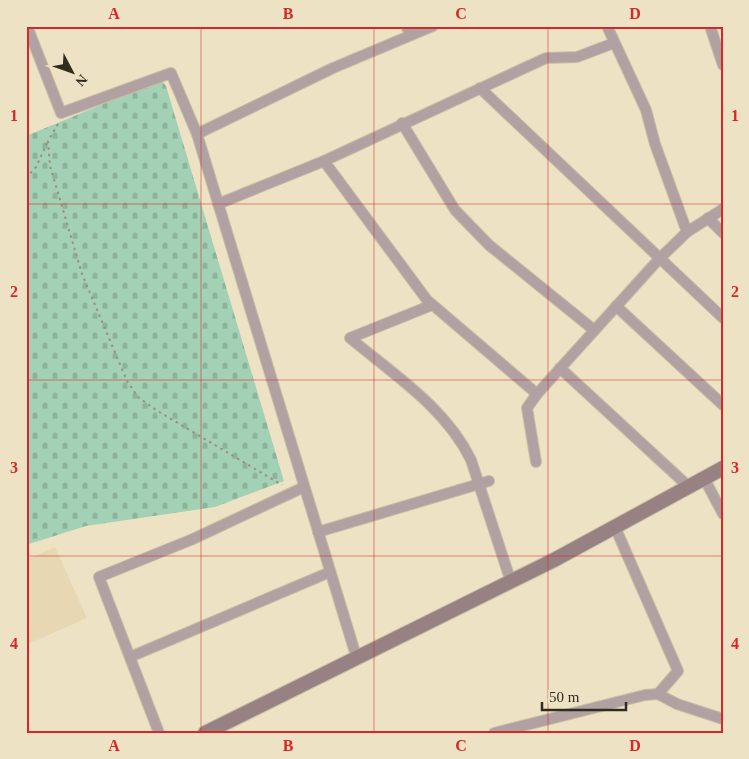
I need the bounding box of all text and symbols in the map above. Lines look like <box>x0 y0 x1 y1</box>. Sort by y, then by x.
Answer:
text: A <box>108 5 120 22</box>
text: B <box>283 5 294 22</box>
text: C <box>455 5 467 22</box>
text: D <box>629 5 641 22</box>
north arrow <box>48 48 98 98</box>
text: N <box>72 71 90 89</box>
text: 1 <box>10 107 18 124</box>
text: 1 <box>731 107 739 124</box>
text: 2 <box>10 283 18 300</box>
text: 2 <box>731 283 739 300</box>
text: 3 <box>10 459 18 476</box>
text: 3 <box>731 459 739 476</box>
text: 4 <box>10 635 18 652</box>
text: 4 <box>731 635 739 652</box>
scale bar <box>542 679 625 711</box>
text: 50 m <box>549 689 580 705</box>
text: A <box>108 737 120 754</box>
text: B <box>283 737 294 754</box>
text: C <box>455 737 467 754</box>
text: D <box>629 737 641 754</box>

